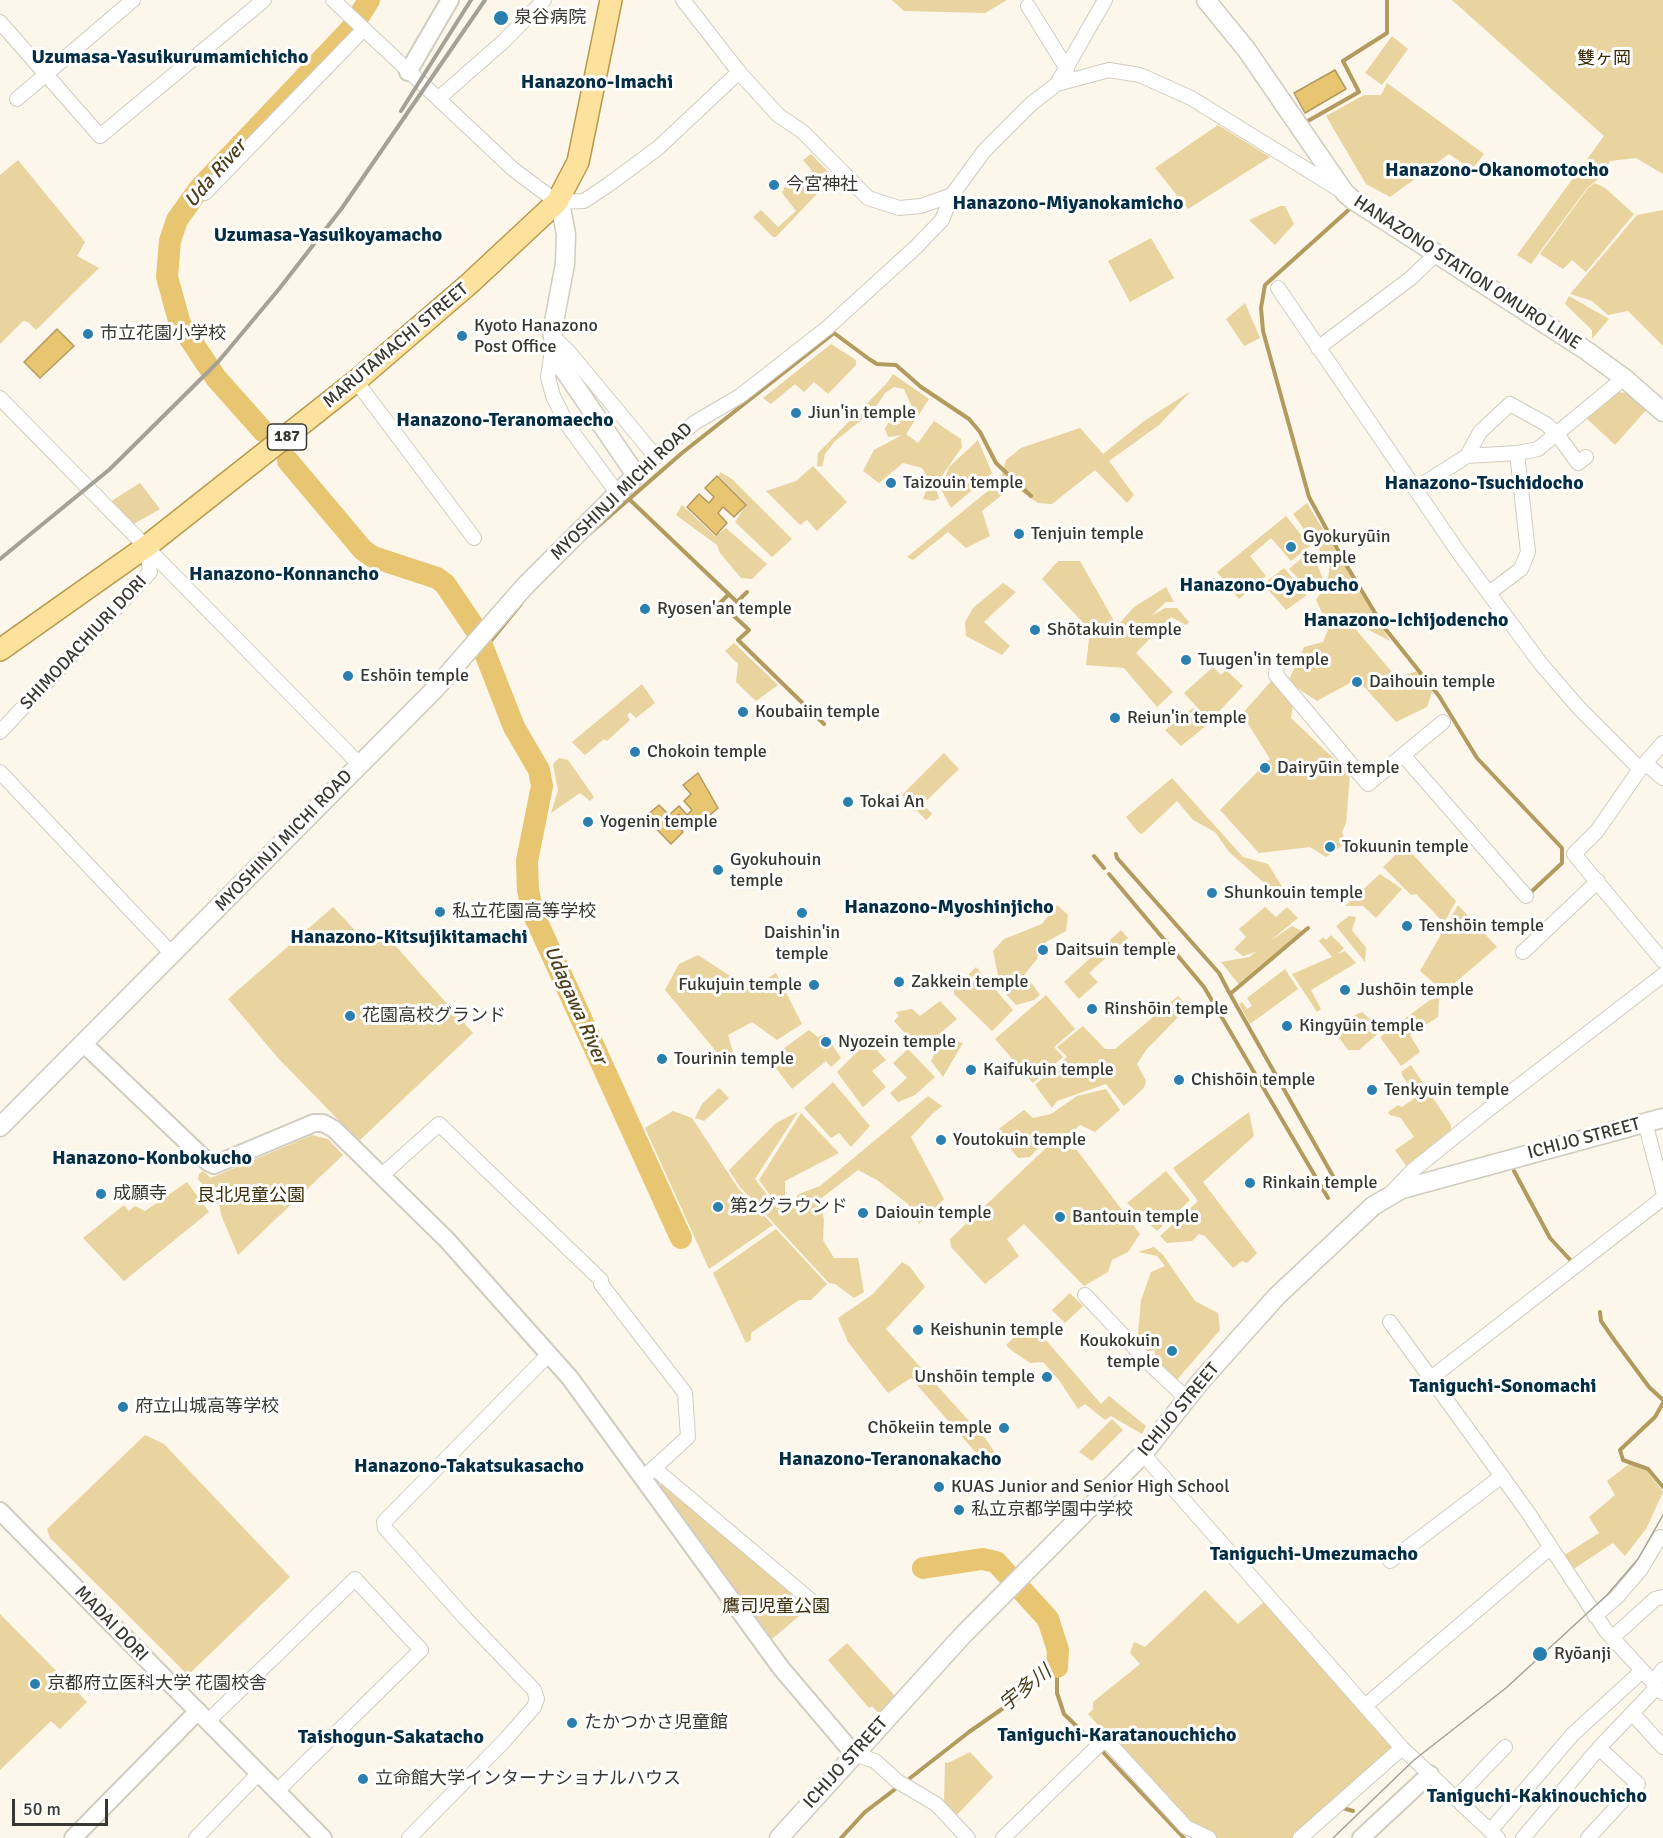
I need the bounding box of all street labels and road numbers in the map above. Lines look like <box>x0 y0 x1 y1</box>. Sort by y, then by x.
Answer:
street label: HANAZONO STATION OMURO LINE <box>1349 191 1585 355</box>
street label: MARUTAMACHI STREET <box>319 279 473 413</box>
street label: MYOSHINJI MICHI ROAD <box>547 419 697 565</box>
road number: 187 <box>268 424 306 450</box>
street label: SHIMODACHIURI DORI <box>16 571 152 715</box>
street label: MYOSHINJI MICHI ROAD <box>211 766 357 916</box>
street label: ICHIJO STREET <box>1525 1114 1643 1164</box>
street label: ICHIJO STREET <box>1134 1359 1224 1461</box>
street label: MADAI DORI <box>70 1582 152 1666</box>
street label: ICHIJO STREET <box>799 1713 893 1813</box>

